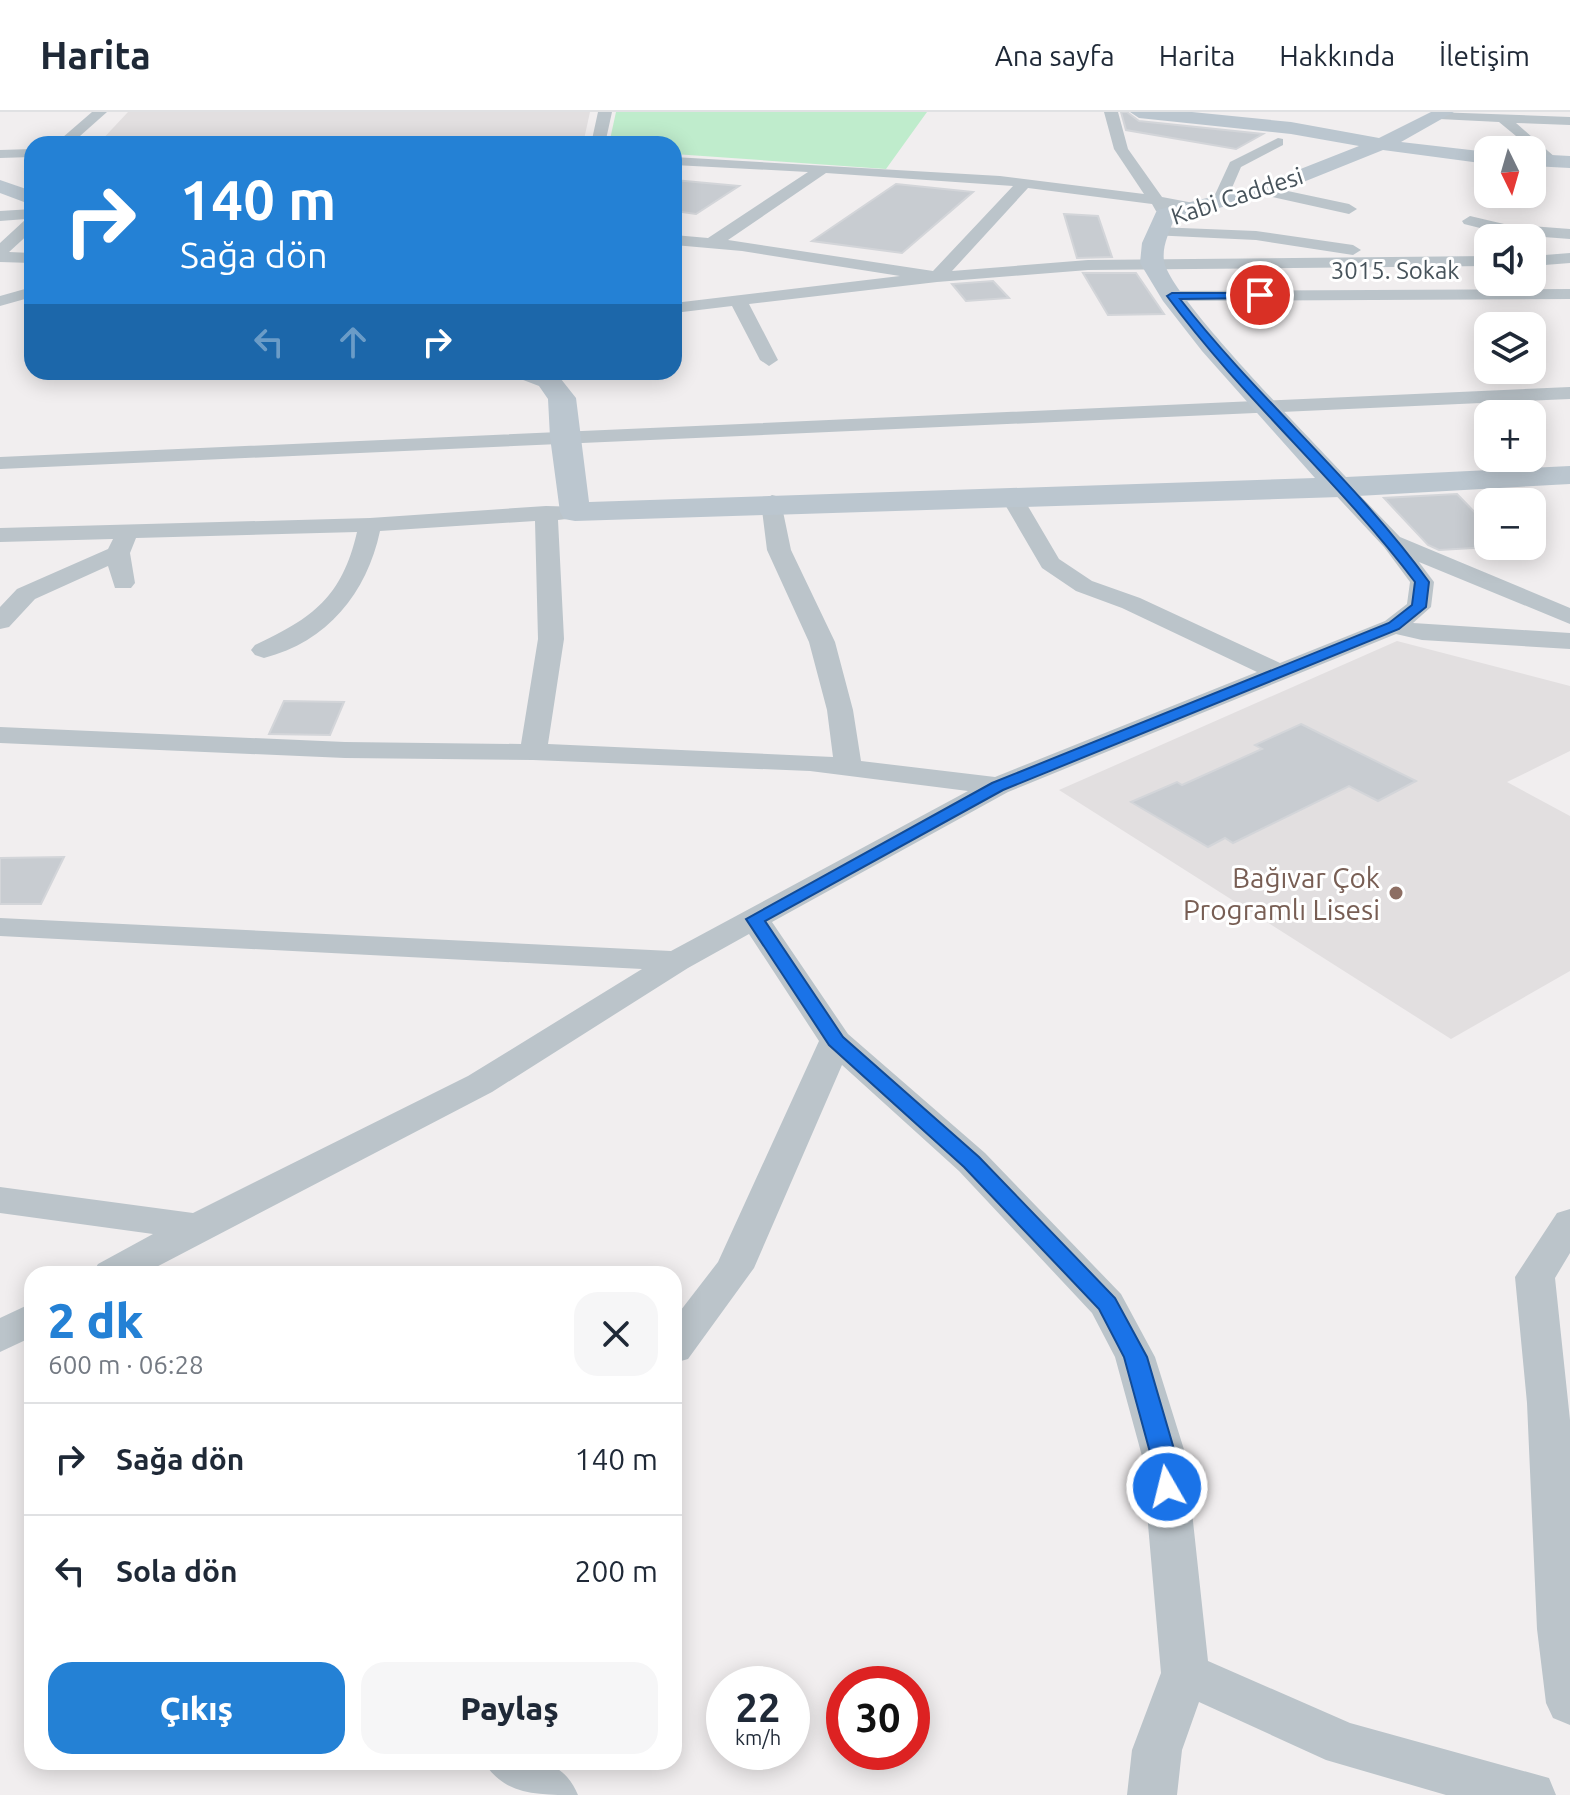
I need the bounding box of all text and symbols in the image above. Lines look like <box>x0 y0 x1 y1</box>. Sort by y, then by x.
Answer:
text: Harita <box>40 34 151 76</box>
text: Ana sayfa <box>995 40 1115 71</box>
text: Harita <box>1159 40 1235 71</box>
text: Hakkında <box>1279 40 1395 71</box>
text: İletişim <box>1439 40 1530 71</box>
north arrow <box>1474 136 1546 208</box>
map controls <box>1474 136 1546 560</box>
street label: Kabi Caddesi <box>1168 162 1306 230</box>
icon: right <box>48 168 152 272</box>
text: 140 m <box>180 168 336 231</box>
button: sound <box>1474 224 1546 296</box>
text: Sağa dön <box>180 234 328 275</box>
street label: 3015. Sokak <box>1331 257 1459 284</box>
pin <box>1226 261 1294 329</box>
icon: arrive <box>1238 273 1282 317</box>
button: layers <box>1474 312 1546 384</box>
icon: left <box>247 320 291 364</box>
icon: ahead <box>331 320 375 364</box>
icon: right <box>415 320 459 364</box>
button: + <box>1474 400 1546 472</box>
button: − <box>1474 488 1546 560</box>
place label: Bağıvar Çok Programlı Lisesi <box>1183 862 1380 925</box>
marker: Bağıvar Çok Programlı Lisesi <box>1387 884 1405 902</box>
button: close <box>574 1292 658 1376</box>
text: 2 dk <box>48 1293 143 1347</box>
text: 600 m · 06:28 <box>48 1350 204 1379</box>
icon: right <box>48 1437 92 1481</box>
text: Sağa dön <box>116 1442 244 1476</box>
text: 140 m <box>574 1442 658 1476</box>
position arrow <box>1125 1445 1209 1529</box>
icon: left <box>48 1549 92 1593</box>
text: Sola dön <box>116 1554 238 1588</box>
text: 200 m <box>574 1554 658 1588</box>
button: Çıkış <box>48 1662 345 1754</box>
button: Paylaş <box>361 1662 658 1754</box>
speed limit sign: 30 <box>826 1666 930 1770</box>
text: 22 <box>735 1685 781 1730</box>
text: km/h <box>735 1726 781 1749</box>

